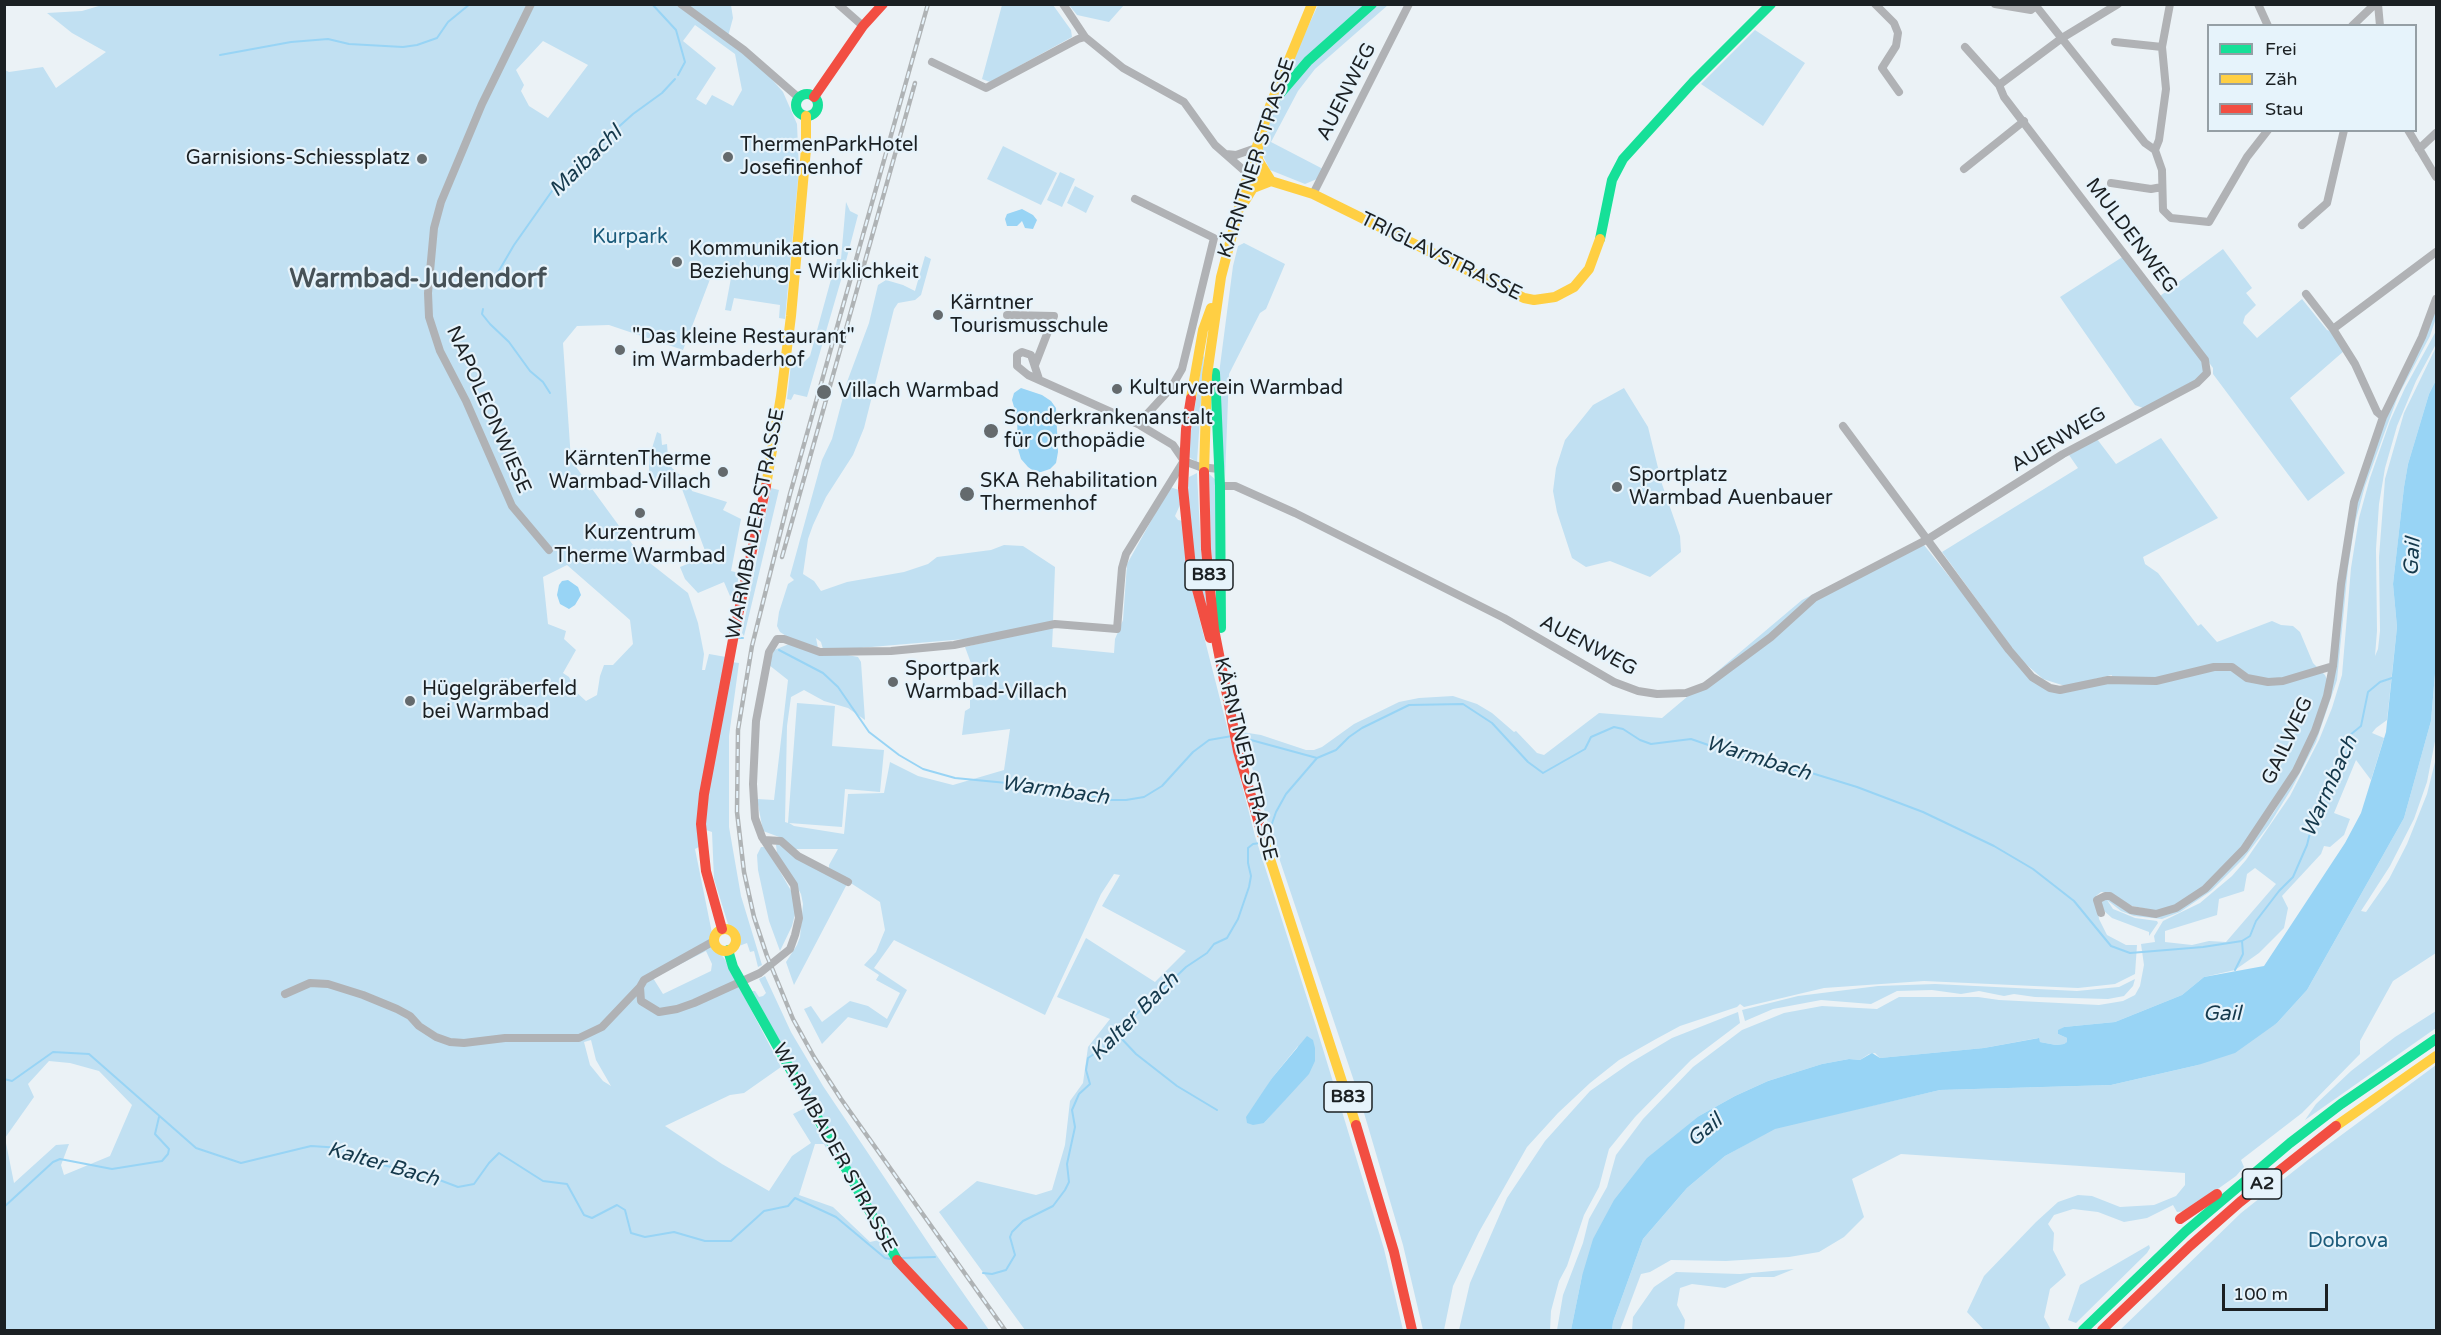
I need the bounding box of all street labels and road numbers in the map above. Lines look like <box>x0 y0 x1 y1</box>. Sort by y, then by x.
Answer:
street label: AUENWEG <box>1312 39 1382 145</box>
street label: KÄRNTNER STRASSE <box>1213 55 1301 261</box>
street label: MULDENWEG <box>2080 174 2182 298</box>
street label: TRIGLAVSTRASSE <box>1356 208 1526 306</box>
street label: NAPOLEONWIESE <box>440 323 536 497</box>
street label: AUENWEG <box>2007 402 2111 478</box>
street label: WARMBADER STRASSE <box>722 406 790 642</box>
road number: B83 <box>1185 560 1233 590</box>
street label: AUENWEG <box>1535 610 1641 682</box>
street label: KÄRNTNER STRASSE <box>1208 655 1282 863</box>
street label: GAILWEG <box>2257 693 2319 789</box>
street label: WARMBADER STRASSE <box>767 1039 901 1257</box>
road number: B83 <box>1324 1082 1372 1112</box>
road number: A2 <box>2242 1169 2282 1199</box>

